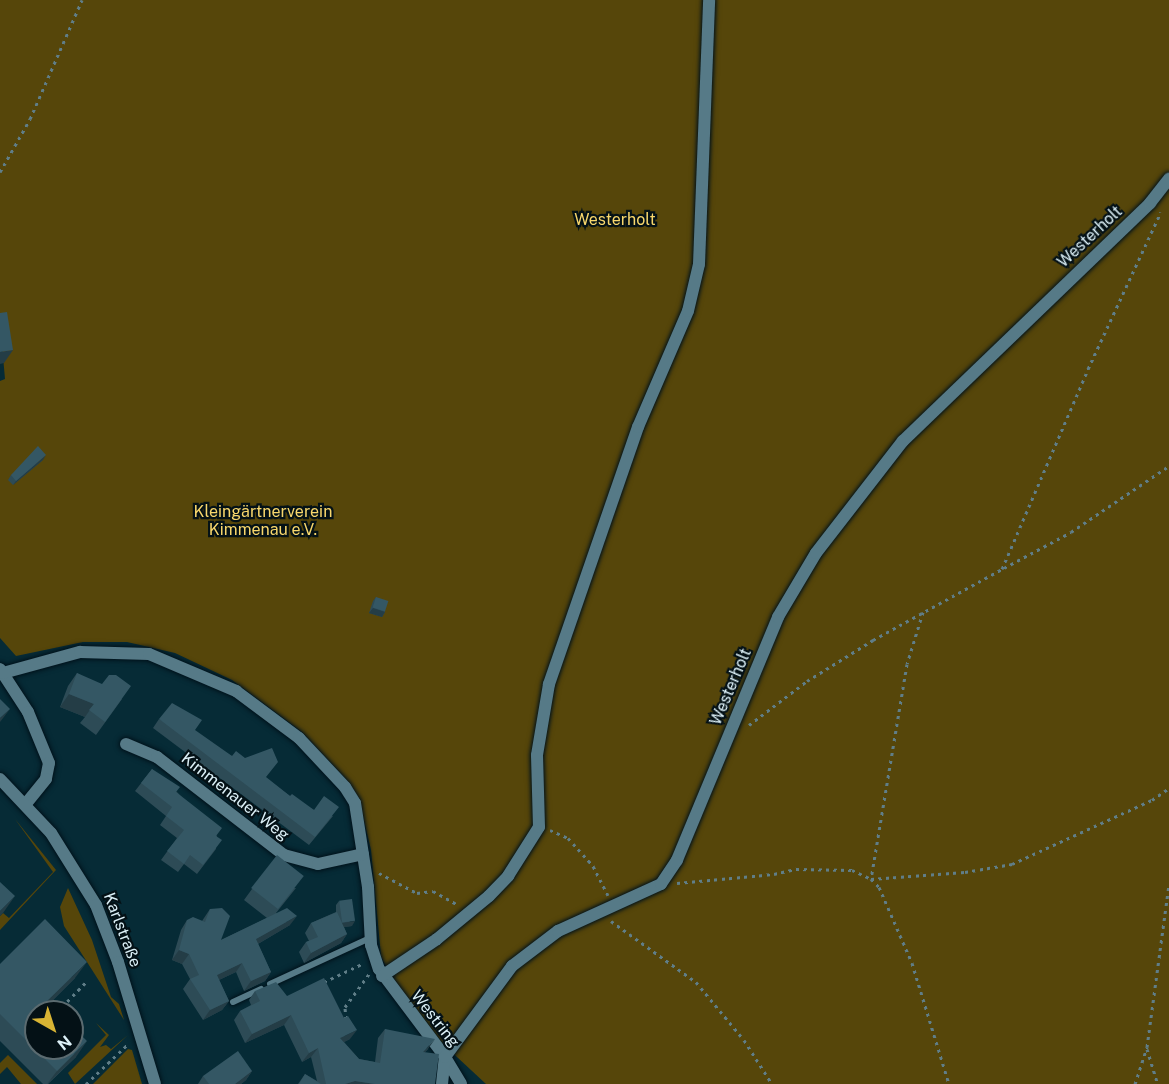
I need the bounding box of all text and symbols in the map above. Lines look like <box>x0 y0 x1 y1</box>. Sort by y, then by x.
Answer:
street label: Westerholt <box>1054 202 1126 272</box>
park label: Westerholt <box>574 210 656 230</box>
park label: Kleingärtnerverein Kimmenau e.V. <box>194 502 332 540</box>
street label: Westerholt <box>706 646 756 728</box>
street label: Kimmenauer Weg <box>177 749 293 845</box>
street label: Karlstraße <box>99 890 145 970</box>
street label: Westring <box>407 987 463 1051</box>
north arrow <box>24 1000 84 1060</box>
text: N <box>54 1031 75 1054</box>

